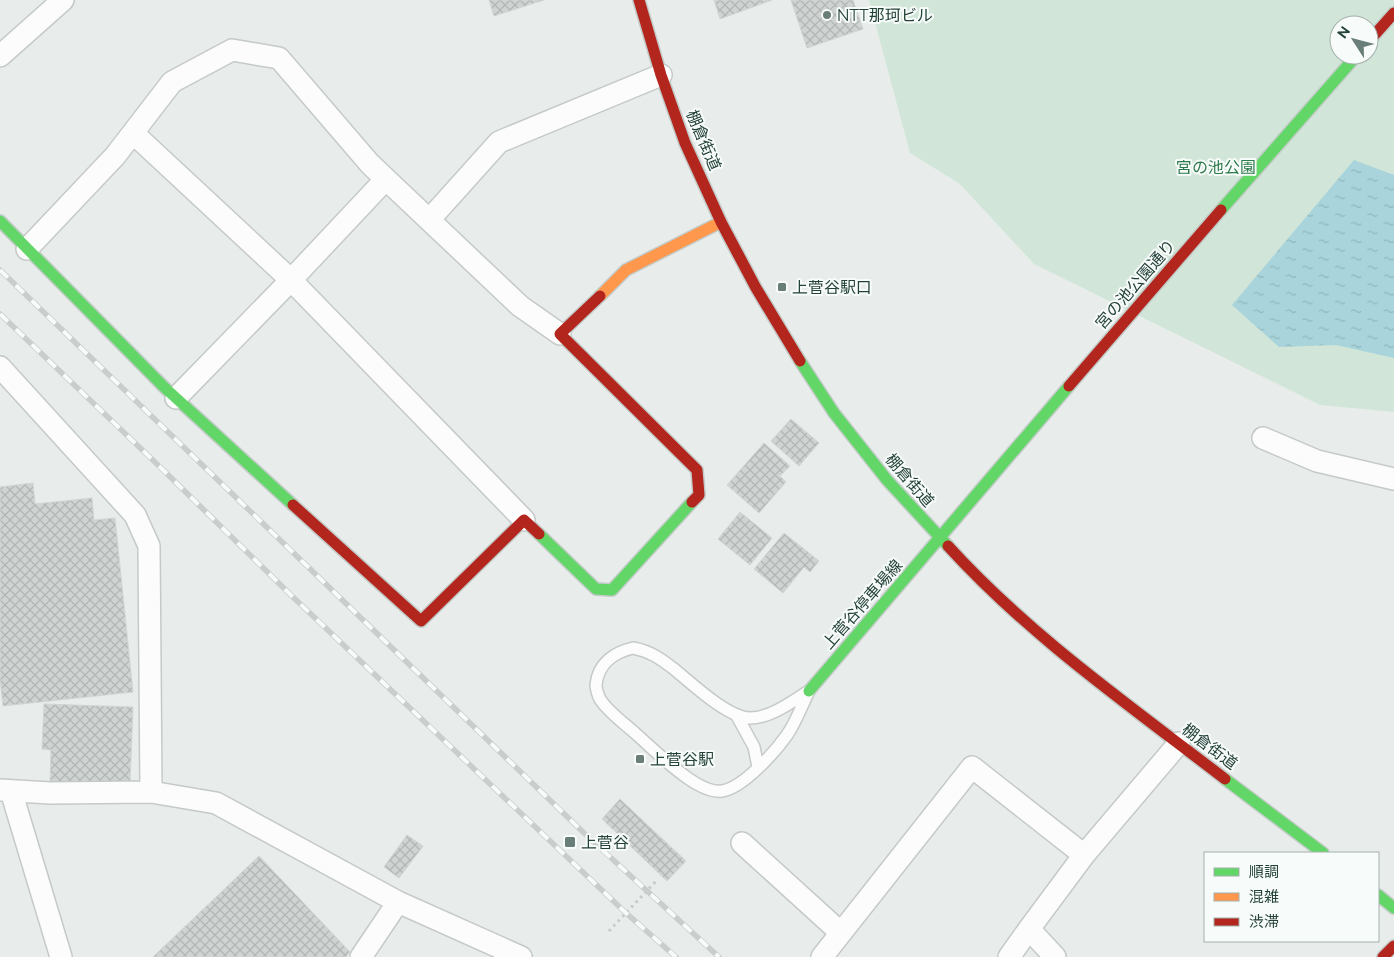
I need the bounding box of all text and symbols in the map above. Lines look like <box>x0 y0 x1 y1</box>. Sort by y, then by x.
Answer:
place label: NTT那珂ビル <box>837 6 933 25</box>
marker: NTT那珂ビル <box>821 9 833 21</box>
north arrow <box>1329 15 1379 65</box>
text: N <box>1334 23 1353 41</box>
street label: 棚倉街道 <box>682 107 725 173</box>
park label: 宮の池公園 <box>1176 158 1256 177</box>
street label: 宮の池公園通り <box>1091 236 1179 333</box>
place label: 上菅谷駅口 <box>792 278 872 297</box>
marker: 上菅谷駅口 <box>776 281 788 293</box>
street label: 棚倉街道 <box>881 450 938 511</box>
street label: 上菅谷停車場線 <box>818 556 906 653</box>
street label: 棚倉街道 <box>1178 720 1241 773</box>
place label: 上菅谷駅 <box>650 750 714 769</box>
marker: 上菅谷駅 <box>634 753 646 765</box>
place label: 上菅谷 <box>581 833 629 852</box>
marker: 上菅谷 <box>563 835 577 849</box>
legend <box>1204 852 1379 942</box>
text: 順調 <box>1249 863 1279 881</box>
text: 混雑 <box>1249 888 1279 906</box>
text: 渋滞 <box>1249 913 1279 931</box>

